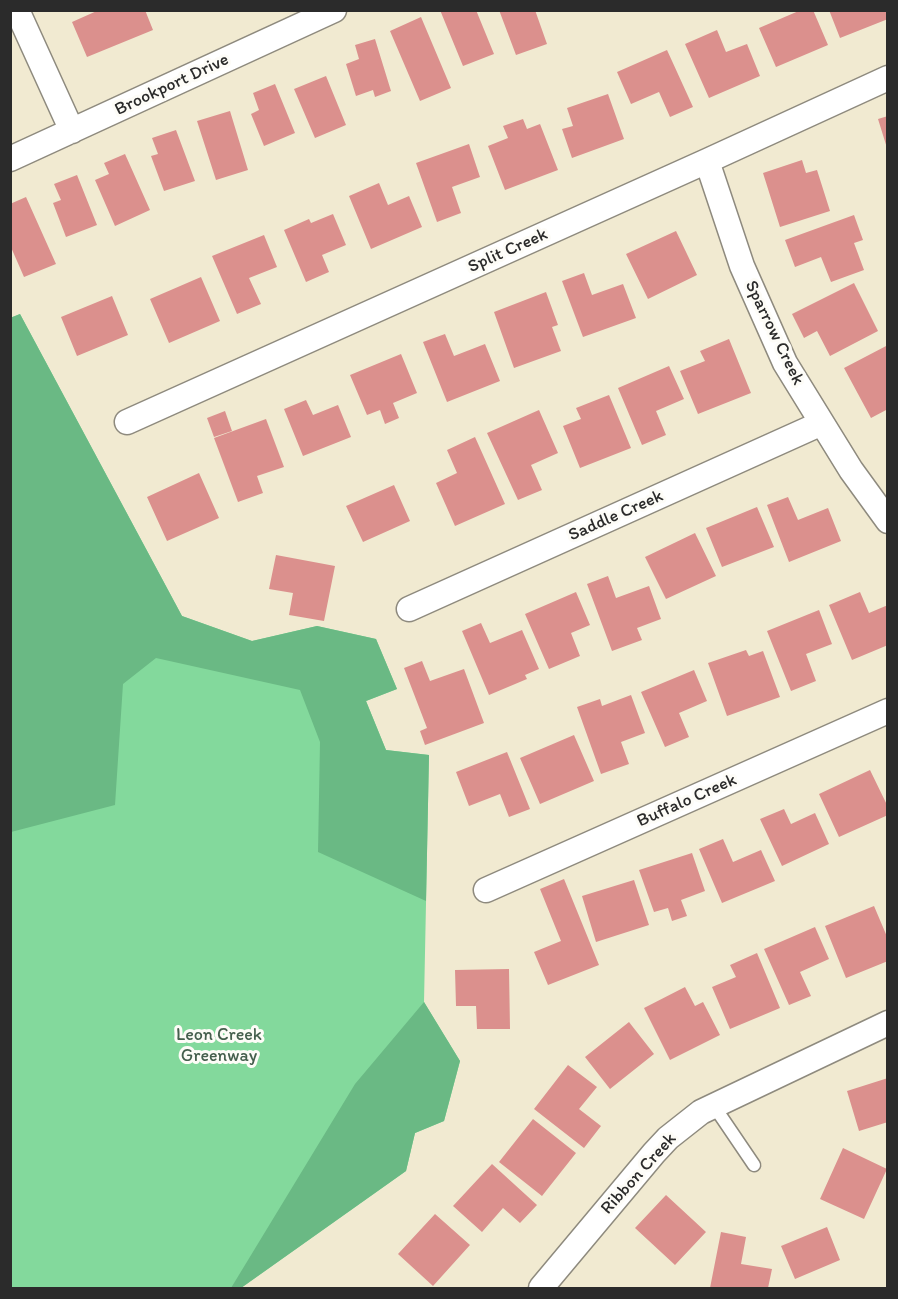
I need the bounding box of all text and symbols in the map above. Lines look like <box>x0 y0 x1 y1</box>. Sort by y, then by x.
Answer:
street label: Brookport Drive <box>111 49 233 121</box>
street label: Split Creek <box>465 224 551 278</box>
street label: Sparrow Creek <box>739 277 809 389</box>
street label: Saddle Creek <box>565 485 667 547</box>
street label: Buffalo Creek <box>634 769 740 833</box>
park label: Leon Creek Greenway <box>176 1024 262 1066</box>
street label: Ribbon Creek <box>597 1129 681 1219</box>

